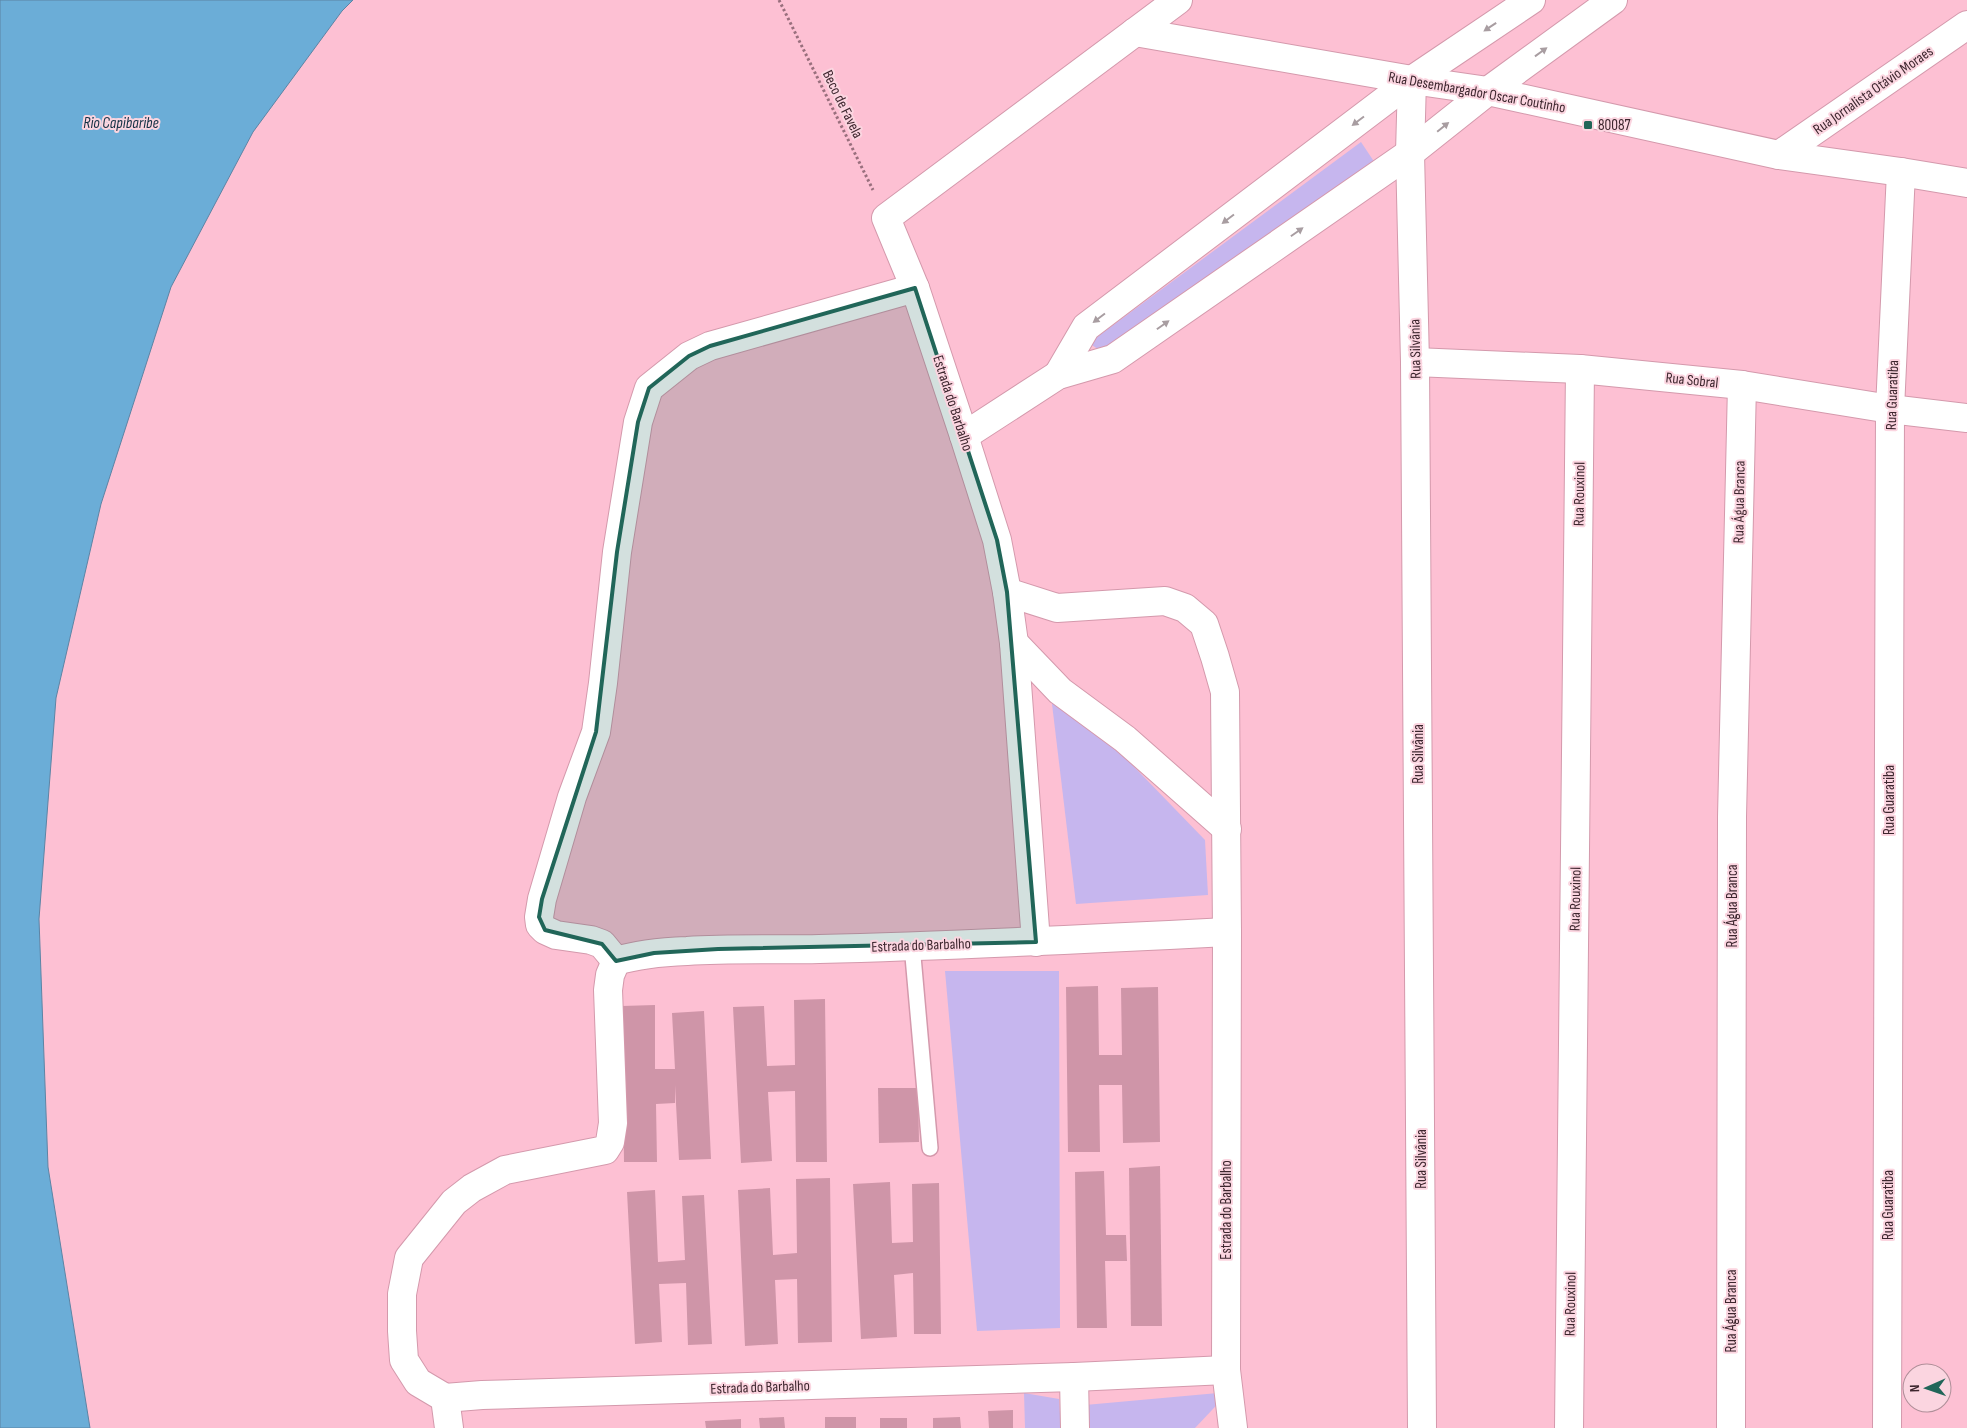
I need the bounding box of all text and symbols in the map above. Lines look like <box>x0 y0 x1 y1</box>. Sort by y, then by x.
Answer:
one-way arrow <box>1483 22 1497 32</box>
street label: Rua Jornalista Otávio Moraes <box>1810 42 1937 139</box>
one-way arrow <box>1535 47 1548 57</box>
street label: Beco de Favela <box>818 67 867 142</box>
street label: Rua Desembargador Oscar Coutinho <box>1387 68 1567 117</box>
water label: Rio Capibaribe <box>83 114 159 133</box>
one-way arrow <box>1351 116 1365 126</box>
place label: 80087 <box>1598 116 1630 135</box>
marker: 80087 <box>1582 119 1594 131</box>
one-way arrow <box>1436 121 1449 132</box>
one-way arrow <box>1222 214 1235 225</box>
one-way arrow <box>1290 227 1303 237</box>
one-way arrow <box>1093 312 1106 323</box>
street label: Rua Silvânia <box>1405 319 1426 379</box>
one-way arrow <box>1156 320 1170 330</box>
street label: Estrada do Barbalho <box>928 353 977 453</box>
street label: Rua Guaratiba <box>1882 359 1903 430</box>
street label: Rua Sobral <box>1665 368 1719 393</box>
street label: Rua Água Branca <box>1729 460 1750 544</box>
street label: Rua Rouxinol <box>1569 462 1590 526</box>
street label: Rua Silvânia <box>1409 724 1428 784</box>
street label: Rua Guaratiba <box>1880 765 1899 835</box>
street label: Rua Água Branca <box>1723 864 1742 947</box>
street label: Rua Rouxinol <box>1565 867 1586 931</box>
street label: Estrada do Barbalho <box>871 934 971 957</box>
street label: Rua Silvânia <box>1412 1129 1431 1189</box>
street label: Estrada do Barbalho <box>1217 1160 1236 1260</box>
street label: Rua Guaratiba <box>1879 1170 1898 1240</box>
street label: Rua Água Branca <box>1722 1269 1741 1352</box>
street label: Rua Rouxinol <box>1560 1272 1581 1336</box>
north arrow <box>1902 1363 1952 1413</box>
street label: Estrada do Barbalho <box>710 1376 810 1399</box>
text: N <box>1906 1384 1923 1392</box>

